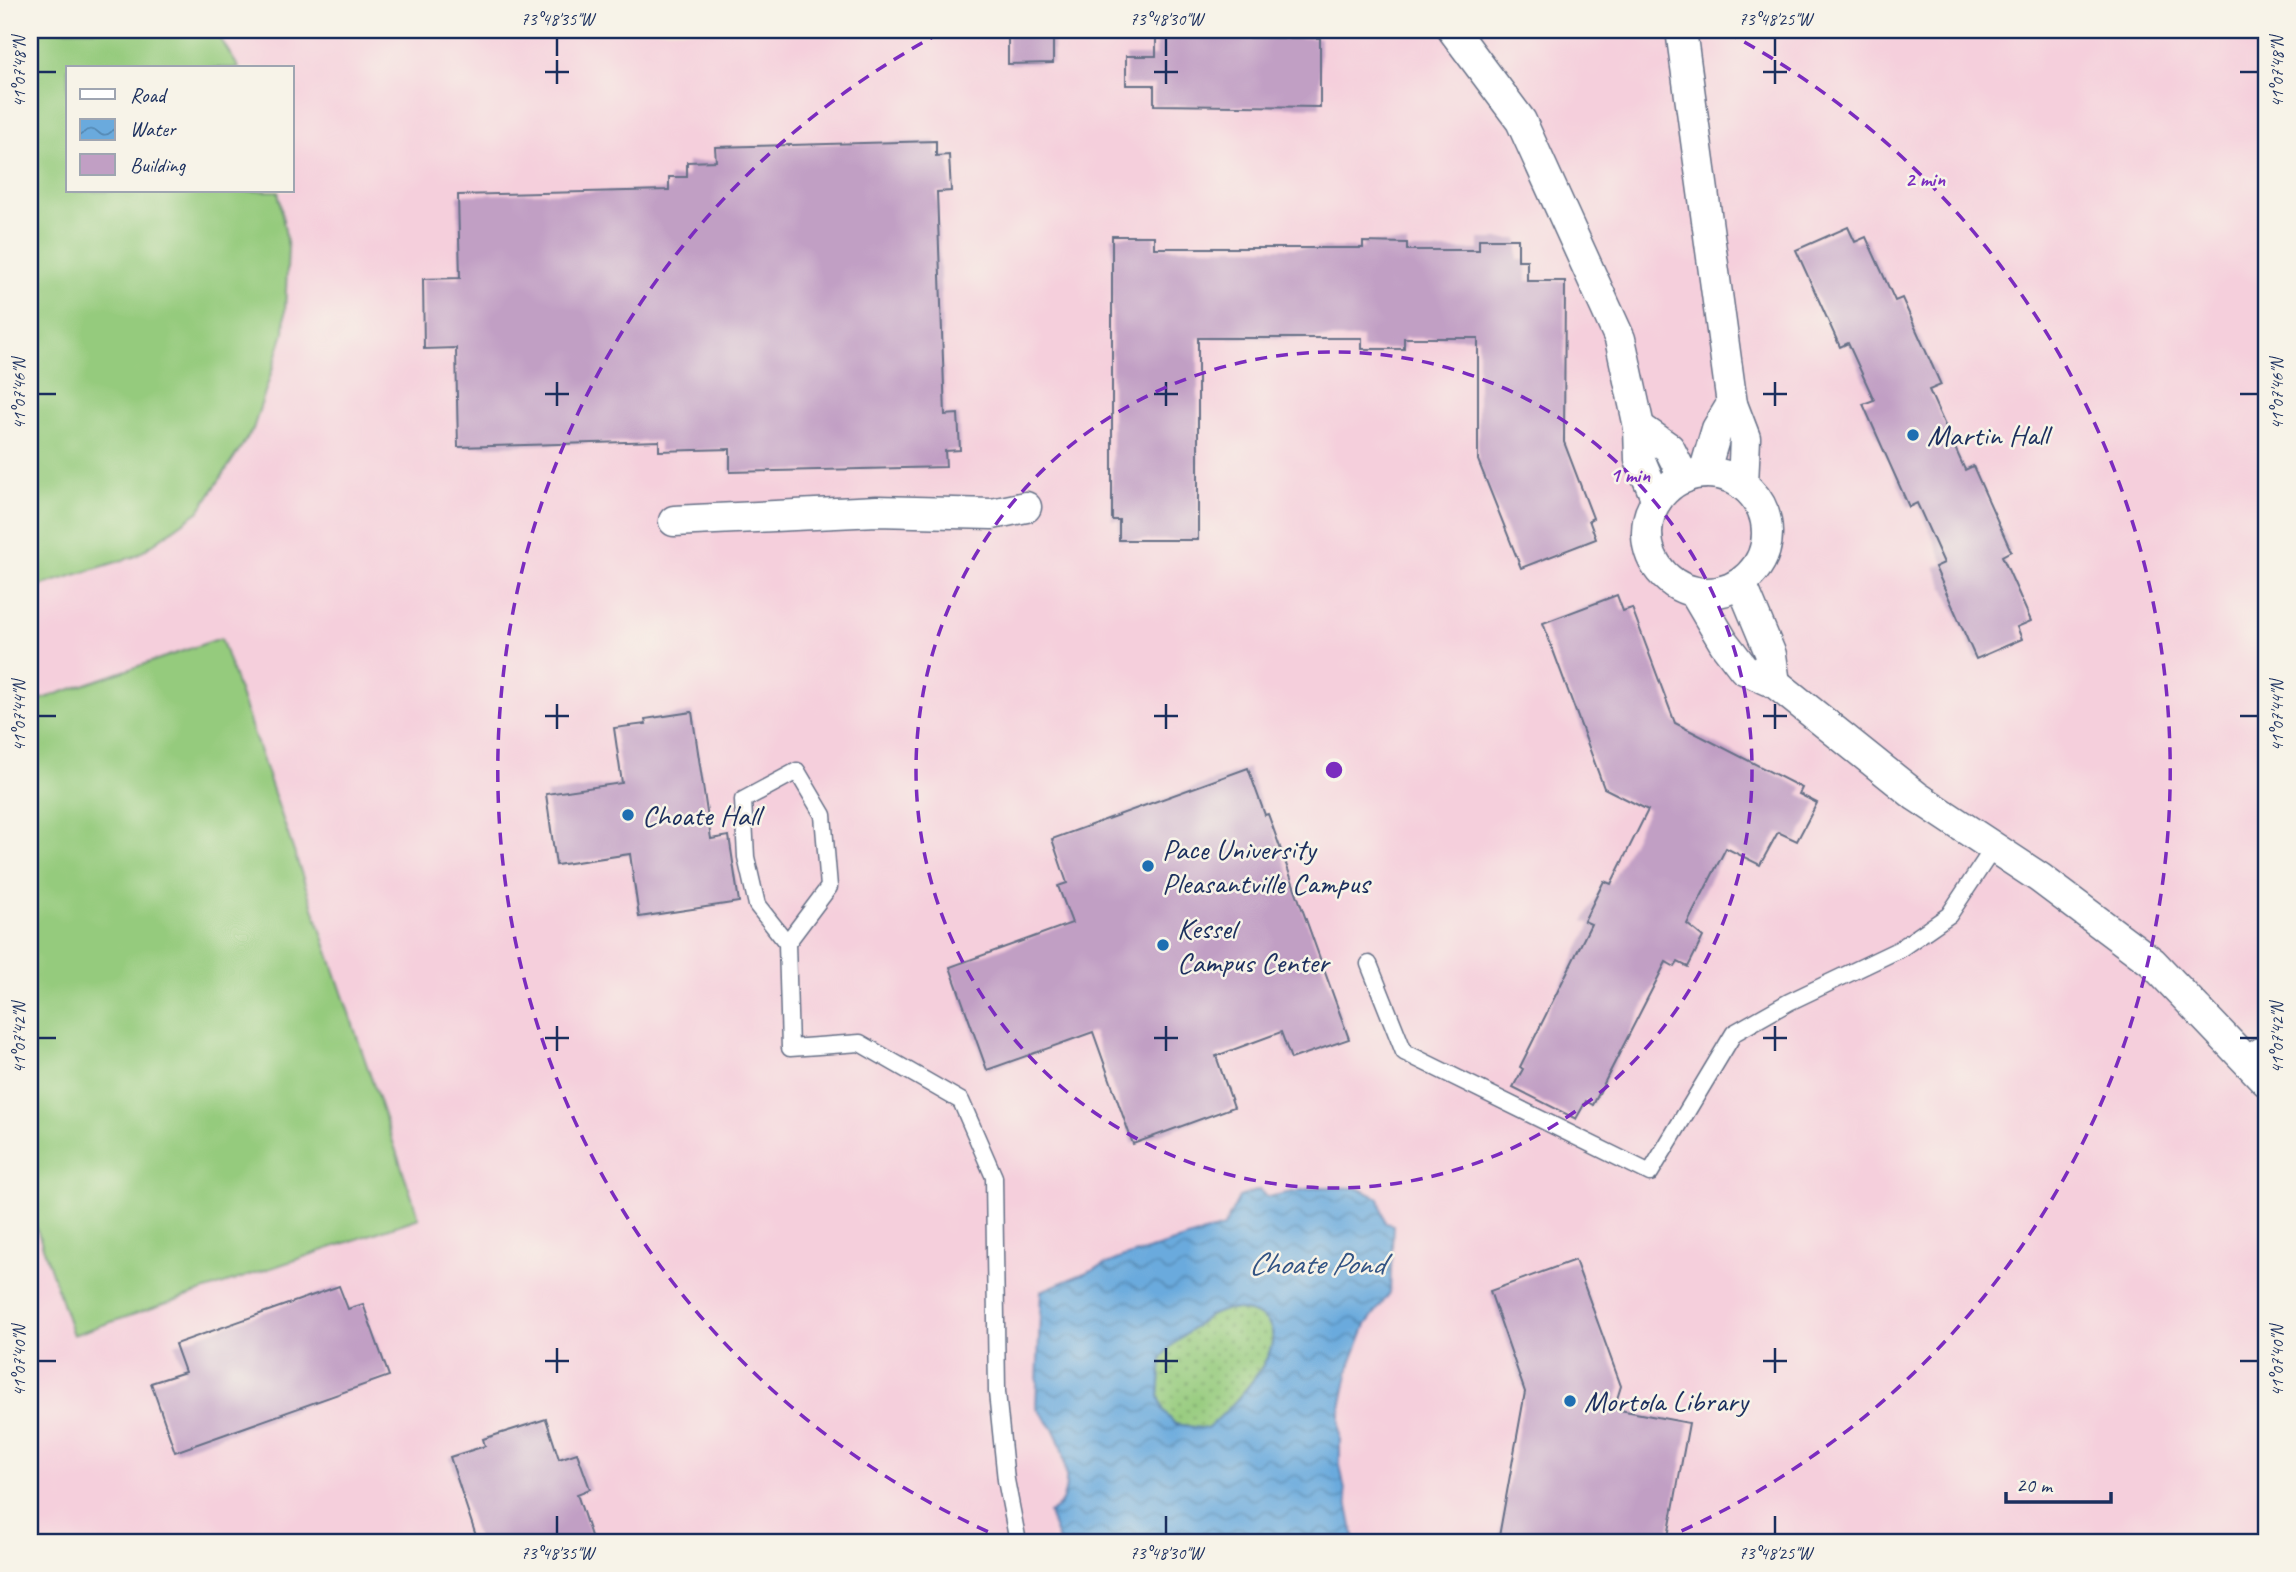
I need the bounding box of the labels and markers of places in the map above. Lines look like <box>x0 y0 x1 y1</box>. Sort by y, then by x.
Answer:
place label: Martin Hall <box>1927 416 2053 454</box>
marker: Martin Hall <box>1905 427 1921 443</box>
centre of rings <box>1322 758 1346 782</box>
place label: Choate Hall <box>642 796 765 834</box>
marker: Choate Hall <box>620 807 636 823</box>
place label: Pace University Pleasantville Campus <box>1162 830 1372 902</box>
marker: Pace University Pleasantville Campus <box>1140 858 1156 874</box>
place label: Kessel Campus Center <box>1177 909 1331 981</box>
marker: Kessel Campus Center <box>1155 937 1171 953</box>
place label: Mortola Library <box>1584 1382 1751 1420</box>
marker: Mortola Library <box>1562 1393 1578 1409</box>

